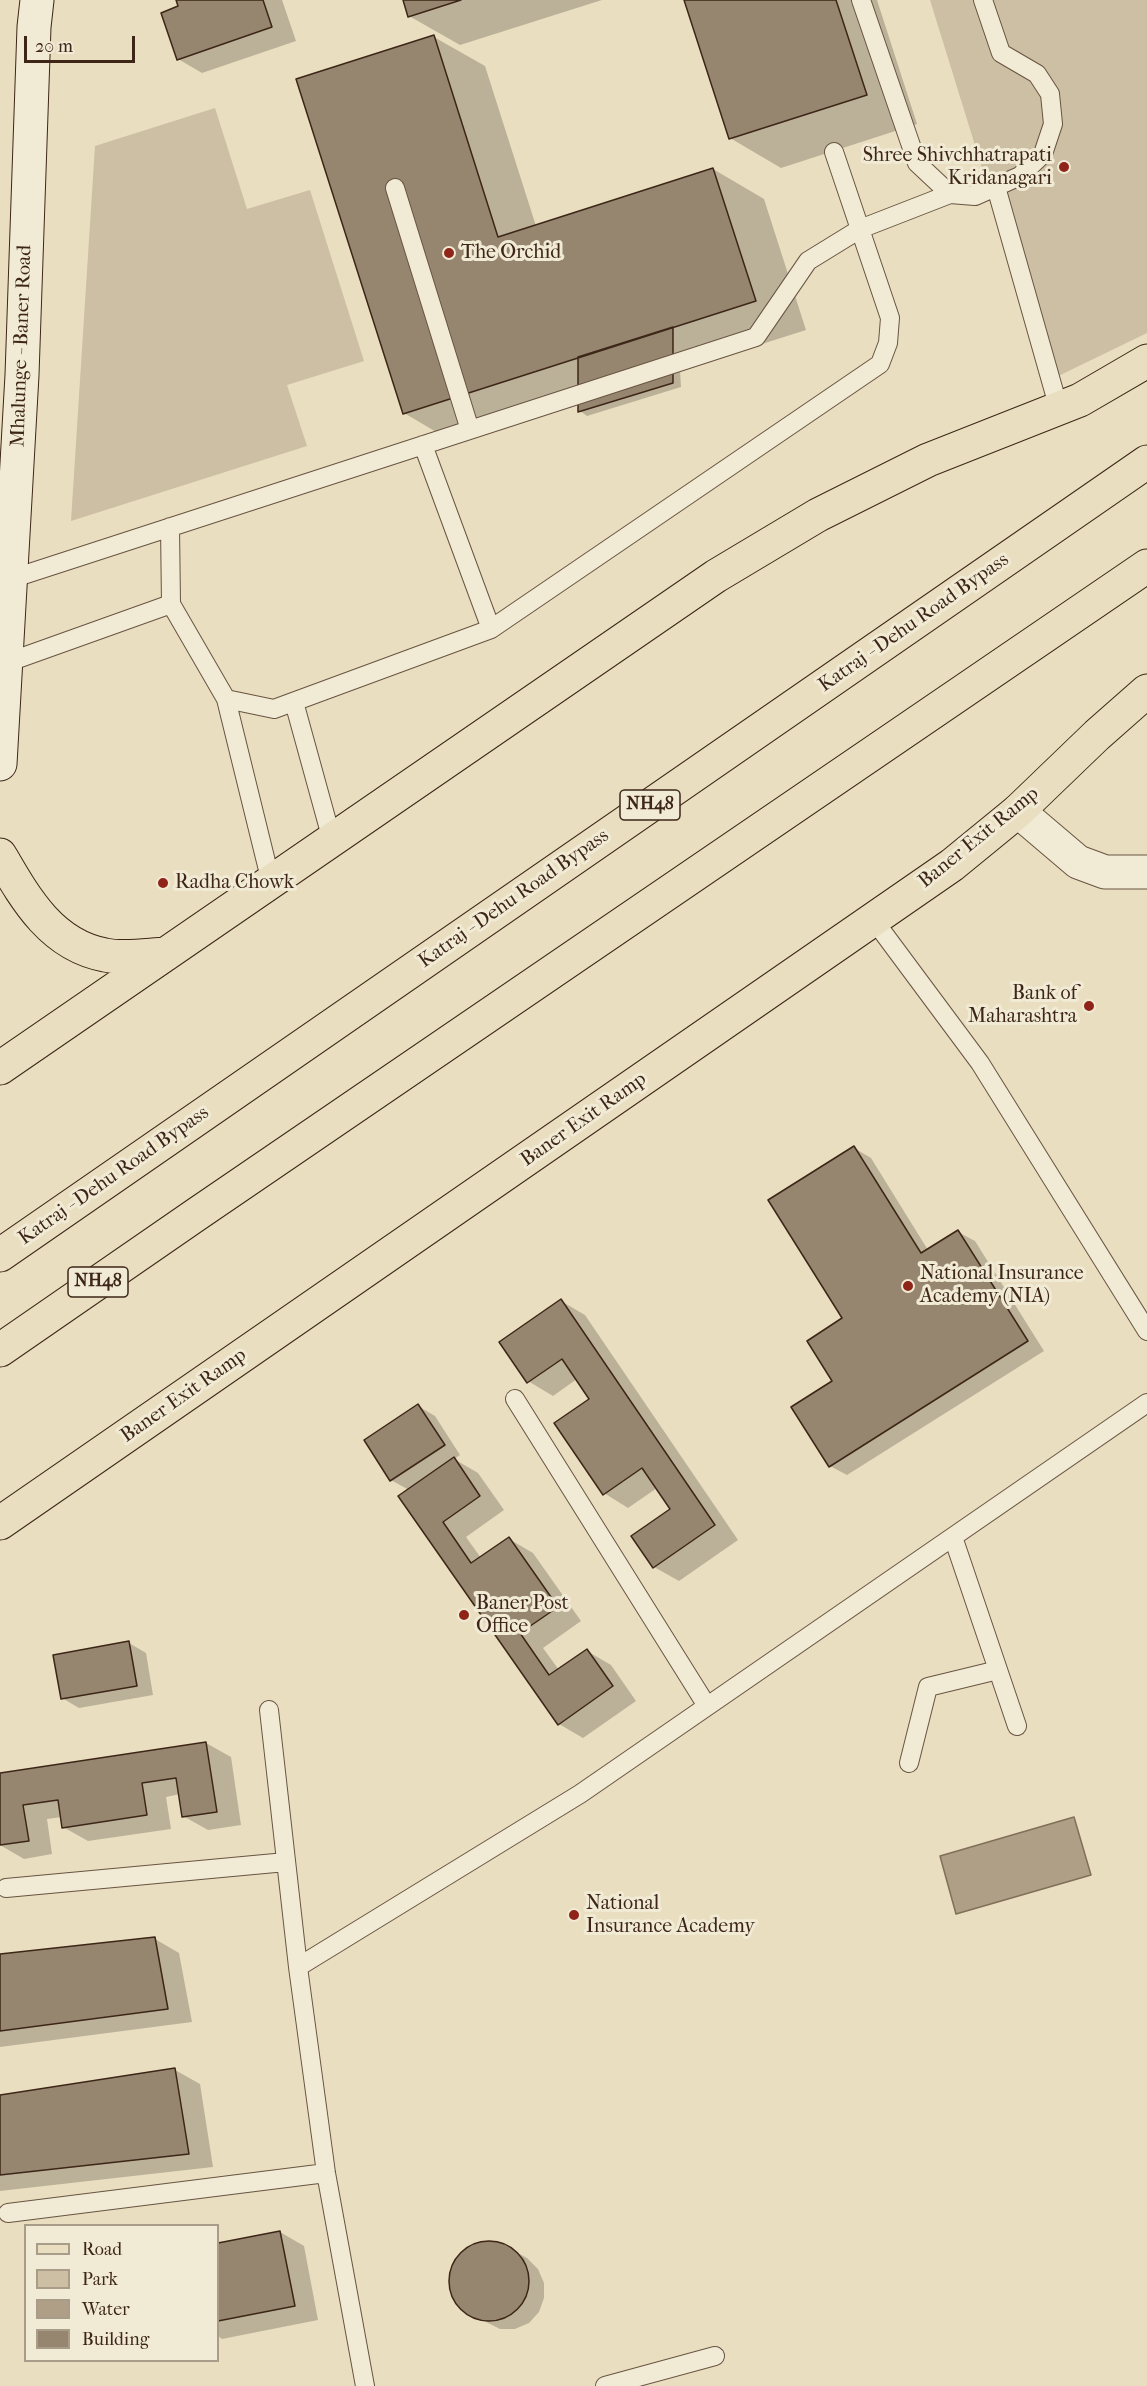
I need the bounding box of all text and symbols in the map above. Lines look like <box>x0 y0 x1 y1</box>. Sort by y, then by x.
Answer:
scale bar <box>27 24 138 62</box>
text: 20 m <box>35 36 73 57</box>
place label: Shree Shivchhatrapati Kridanagari <box>863 144 1052 191</box>
marker: Shree Shivchhatrapati Kridanagari <box>1057 160 1071 174</box>
place label: The Orchid <box>461 241 561 265</box>
street label: Mhalunge - Baner Road <box>6 244 38 448</box>
marker: The Orchid <box>442 246 456 260</box>
street label: Katraj - Dehu Road Bypass <box>814 548 1014 698</box>
street label: Baner Exit Ramp <box>914 782 1044 894</box>
road number: NH48 <box>620 790 680 820</box>
street label: Katraj - Dehu Road Bypass <box>414 824 614 974</box>
place label: Radha Chowk <box>175 871 294 895</box>
marker: Radha Chowk <box>156 876 170 890</box>
place label: Bank of Maharashtra <box>968 982 1077 1029</box>
marker: Bank of Maharashtra <box>1082 999 1096 1013</box>
street label: Baner Exit Ramp <box>517 1068 651 1172</box>
street label: Katraj - Dehu Road Bypass <box>14 1101 214 1251</box>
place label: National Insurance Academy (NIA) <box>920 1262 1084 1309</box>
road number: NH48 <box>68 1267 128 1297</box>
marker: National Insurance Academy (NIA) <box>901 1279 915 1293</box>
street label: Baner Exit Ramp <box>117 1344 251 1448</box>
place label: Baner Post Office <box>476 1592 569 1639</box>
marker: Baner Post Office <box>457 1608 471 1622</box>
place label: National Insurance Academy <box>586 1892 755 1939</box>
marker: National Insurance Academy <box>567 1908 581 1922</box>
legend <box>24 2224 219 2362</box>
text: Road <box>82 2239 122 2260</box>
text: Park <box>82 2269 118 2290</box>
text: Water <box>82 2299 130 2320</box>
text: Building <box>82 2329 149 2350</box>

